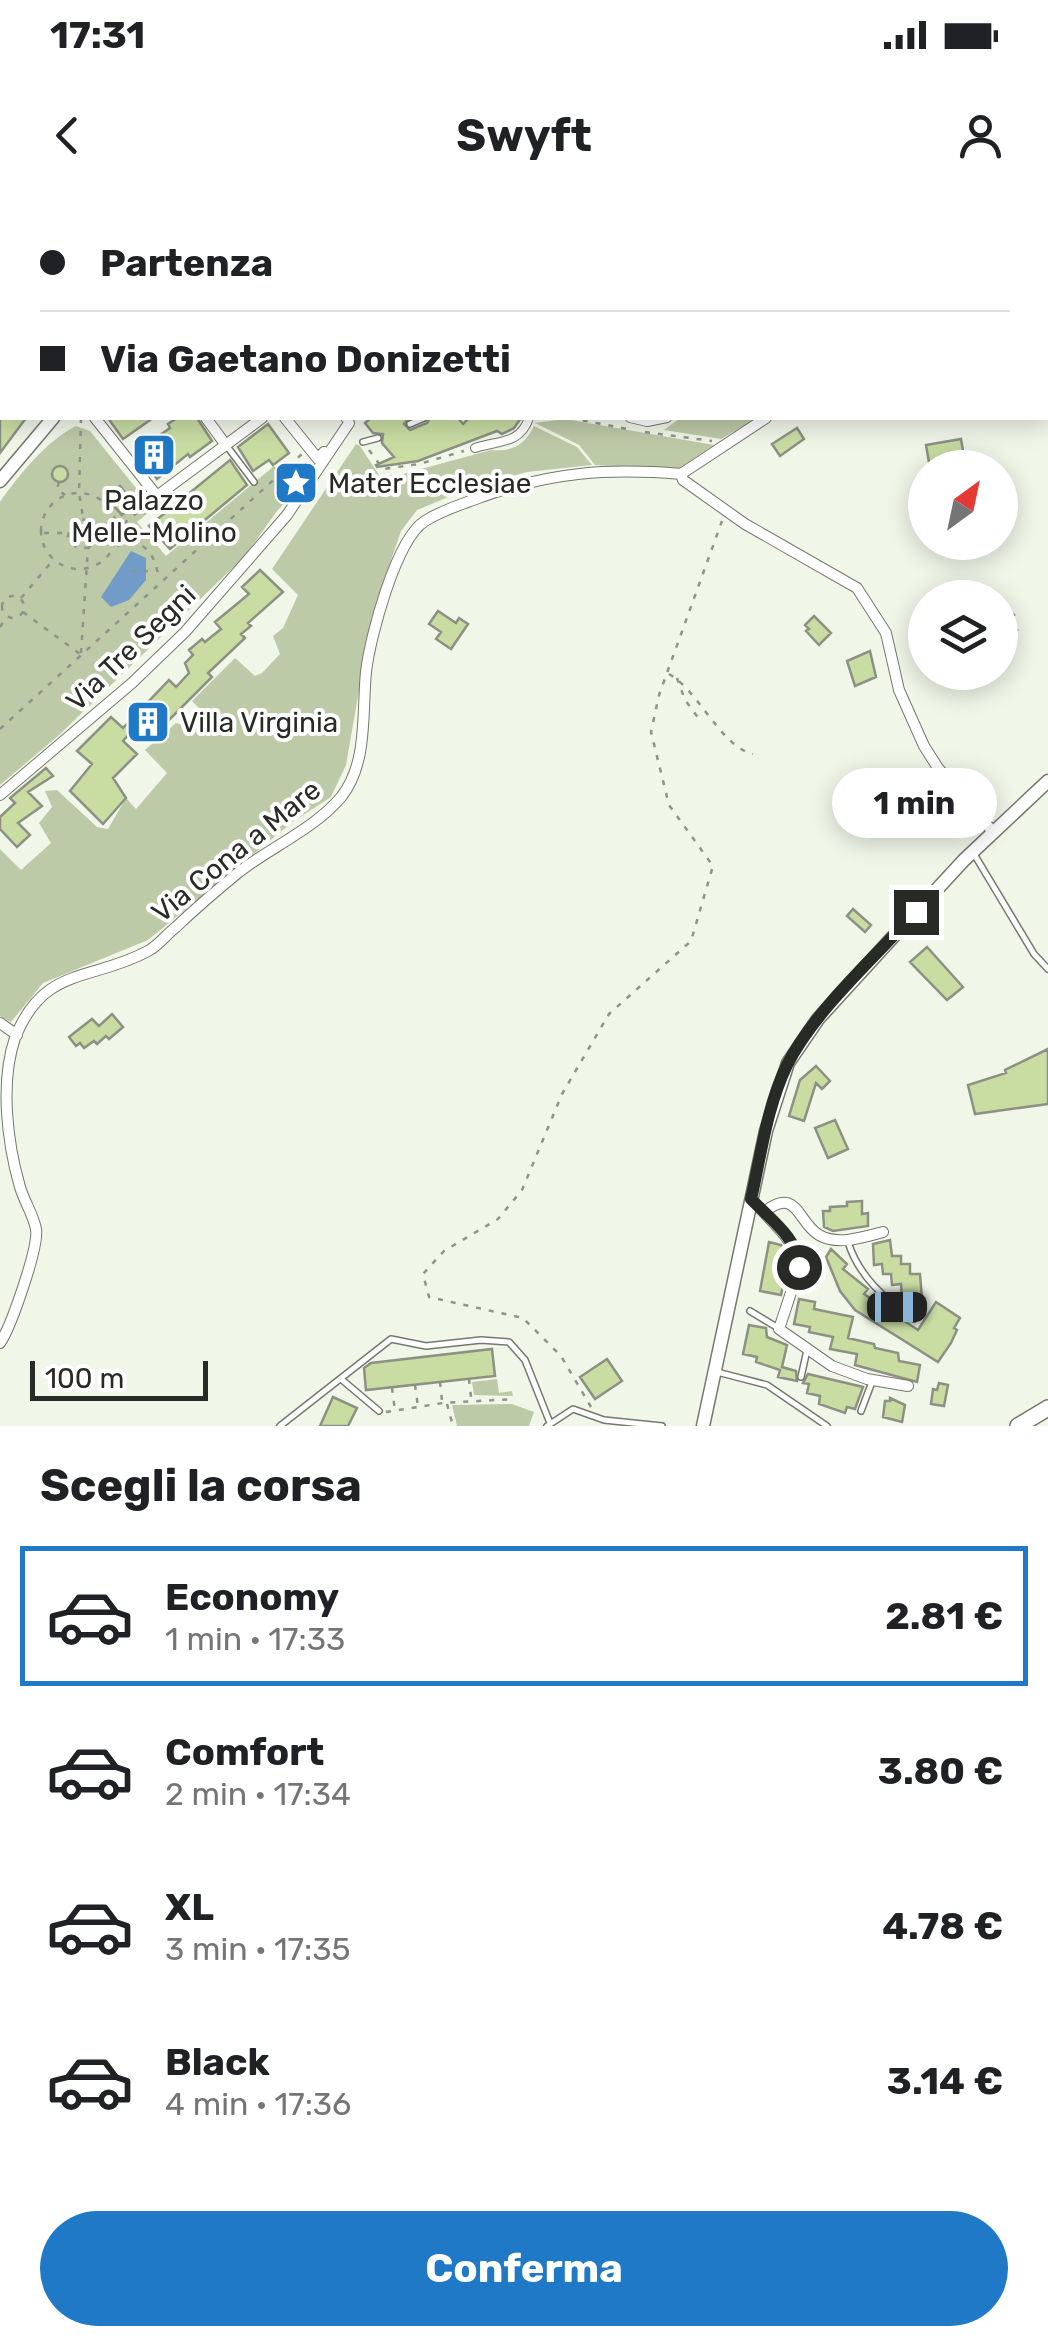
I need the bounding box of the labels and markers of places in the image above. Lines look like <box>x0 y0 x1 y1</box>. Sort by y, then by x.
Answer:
building icon: Palazzo Melle-Molino <box>131 432 177 478</box>
place icon: Mater Ecclesiae <box>273 460 319 506</box>
place label: Mater Ecclesiae <box>328 467 531 500</box>
place label: Palazzo Melle-Molino <box>71 484 237 549</box>
building icon: Villa Virginia <box>125 699 171 745</box>
place label: Villa Virginia <box>180 706 338 739</box>

